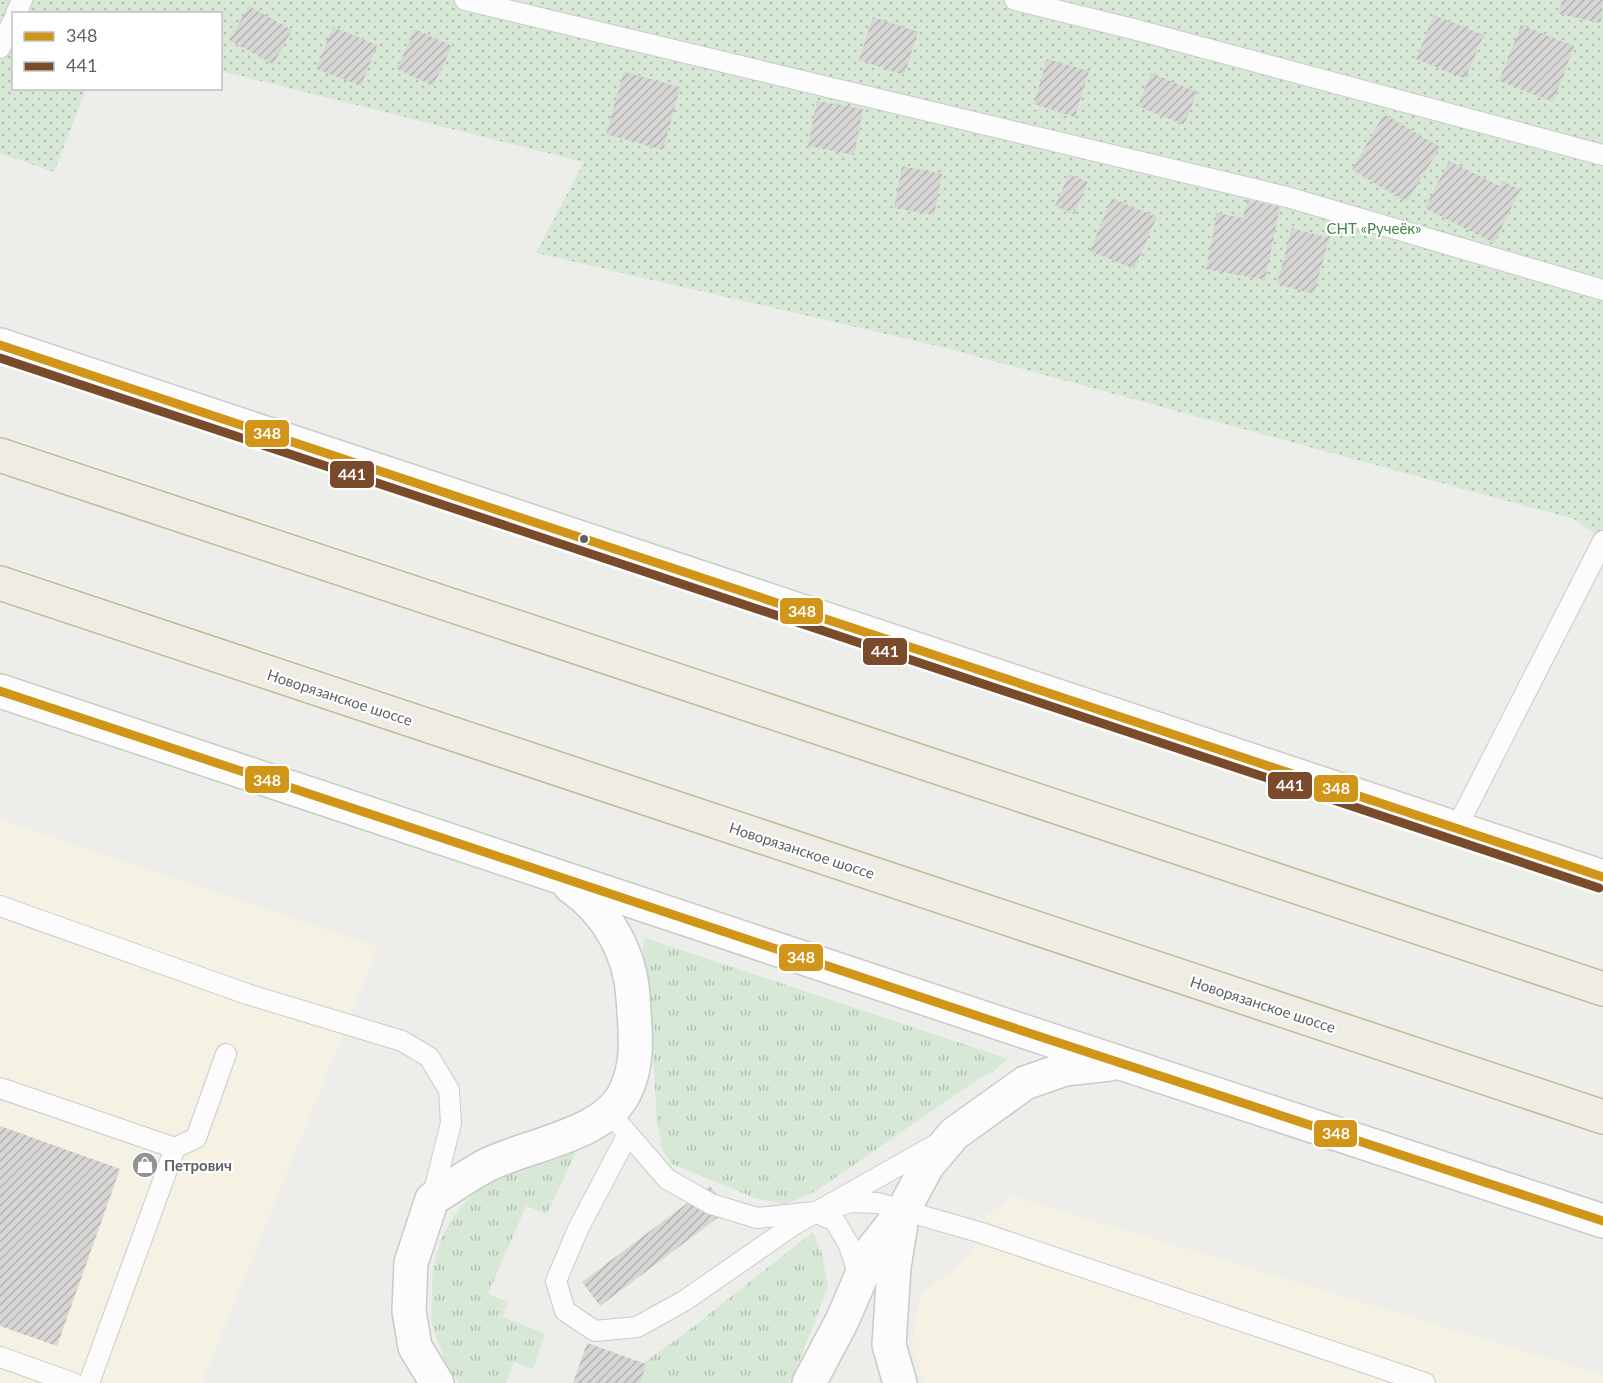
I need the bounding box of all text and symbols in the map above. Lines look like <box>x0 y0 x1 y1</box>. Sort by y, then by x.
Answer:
legend <box>12 12 222 90</box>
text: 348 <box>66 24 97 46</box>
text: 441 <box>66 54 97 76</box>
park label: СНТ «Ручеёк» <box>1326 219 1422 237</box>
line badge: 348 <box>244 419 290 448</box>
text: 348 <box>253 423 281 442</box>
line badge: 441 <box>329 460 375 489</box>
text: 441 <box>338 464 366 483</box>
unlabelled marker <box>578 533 590 545</box>
line badge: 348 <box>779 597 824 625</box>
text: 348 <box>788 601 816 620</box>
line badge: 441 <box>862 637 908 666</box>
text: 441 <box>871 641 899 660</box>
street label: Новорязанское шоссе <box>265 665 415 729</box>
line badge: 348 <box>244 765 290 794</box>
text: 348 <box>253 770 281 789</box>
line badge: 441 <box>1267 771 1313 800</box>
line badge: 348 <box>1313 774 1359 803</box>
text: 441 <box>1276 775 1304 794</box>
text: 348 <box>1322 778 1350 797</box>
street label: Новорязанское шоссе <box>727 818 877 882</box>
line badge: 348 <box>778 943 824 972</box>
text: 348 <box>787 947 815 966</box>
street label: Новорязанское шоссе <box>1188 972 1338 1036</box>
line badge: 348 <box>1313 1119 1358 1148</box>
text: 348 <box>1322 1123 1350 1142</box>
shop icon: Петрович <box>130 1150 160 1180</box>
place label: Петрович <box>164 1156 232 1174</box>

